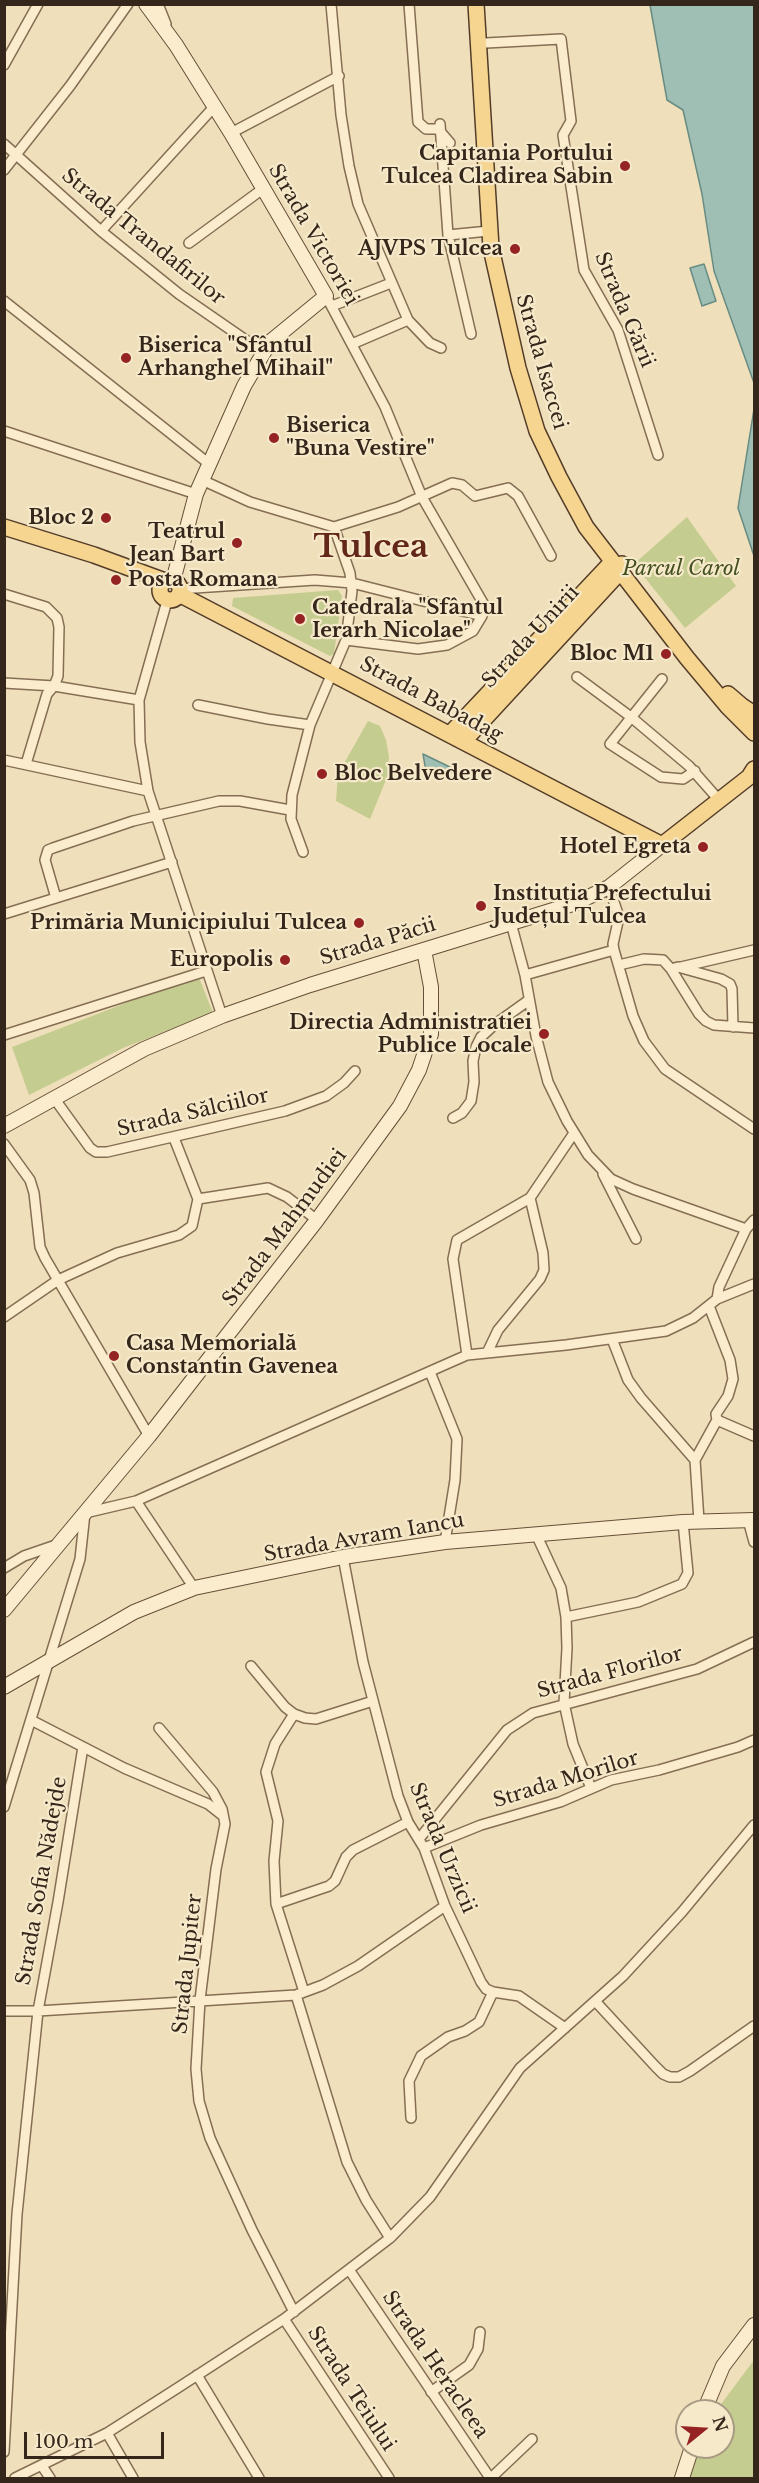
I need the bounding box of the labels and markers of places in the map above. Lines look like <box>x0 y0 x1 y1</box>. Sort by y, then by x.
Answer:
place label: Capitania Portului Tulcea Cladirea Sabin <box>381 142 613 189</box>
marker: Capitania Portului Tulcea Cladirea Sabin <box>618 159 632 173</box>
place label: AJVPS Tulcea <box>358 237 503 261</box>
marker: AJVPS Tulcea <box>508 242 522 256</box>
place label: Biserica "Sfântul Arhanghel Mihail" <box>138 334 333 381</box>
marker: Biserica "Sfântul Arhanghel Mihail" <box>119 351 133 365</box>
place label: Biserica "Buna Vestire" <box>286 414 435 461</box>
marker: Biserica "Buna Vestire" <box>267 431 281 445</box>
place label: Bloc 2 <box>28 506 94 530</box>
marker: Bloc 2 <box>99 511 113 525</box>
place label: Teatrul Jean Bart <box>129 520 225 567</box>
marker: Teatrul Jean Bart <box>230 536 244 550</box>
place label: Posta Romana <box>128 568 278 592</box>
marker: Posta Romana <box>109 573 123 587</box>
place label: Catedrala "Sfântul Ierarh Nicolae" <box>312 596 503 643</box>
marker: Catedrala "Sfântul Ierarh Nicolae" <box>293 612 307 626</box>
place label: Bloc M1 <box>570 642 654 666</box>
marker: Bloc M1 <box>659 647 673 661</box>
place label: Bloc Belvedere <box>334 762 492 786</box>
marker: Bloc Belvedere <box>315 767 329 781</box>
place label: Hotel Egreta <box>559 835 691 859</box>
marker: Hotel Egreta <box>696 840 710 854</box>
place label: Instituția Prefectului Județul Tulcea <box>493 882 712 929</box>
marker: Instituția Prefectului Județul Tulcea <box>474 899 488 913</box>
place label: Primăria Municipiului Tulcea <box>30 911 347 935</box>
marker: Primăria Municipiului Tulcea <box>352 916 366 930</box>
place label: Europolis <box>170 948 273 972</box>
marker: Europolis <box>278 953 292 967</box>
place label: Directia Administratiei Publice Locale <box>289 1011 532 1058</box>
marker: Directia Administratiei Publice Locale <box>537 1027 551 1041</box>
place label: Casa Memorială Constantin Gavenea <box>126 1332 338 1379</box>
marker: Casa Memorială Constantin Gavenea <box>107 1349 121 1363</box>

